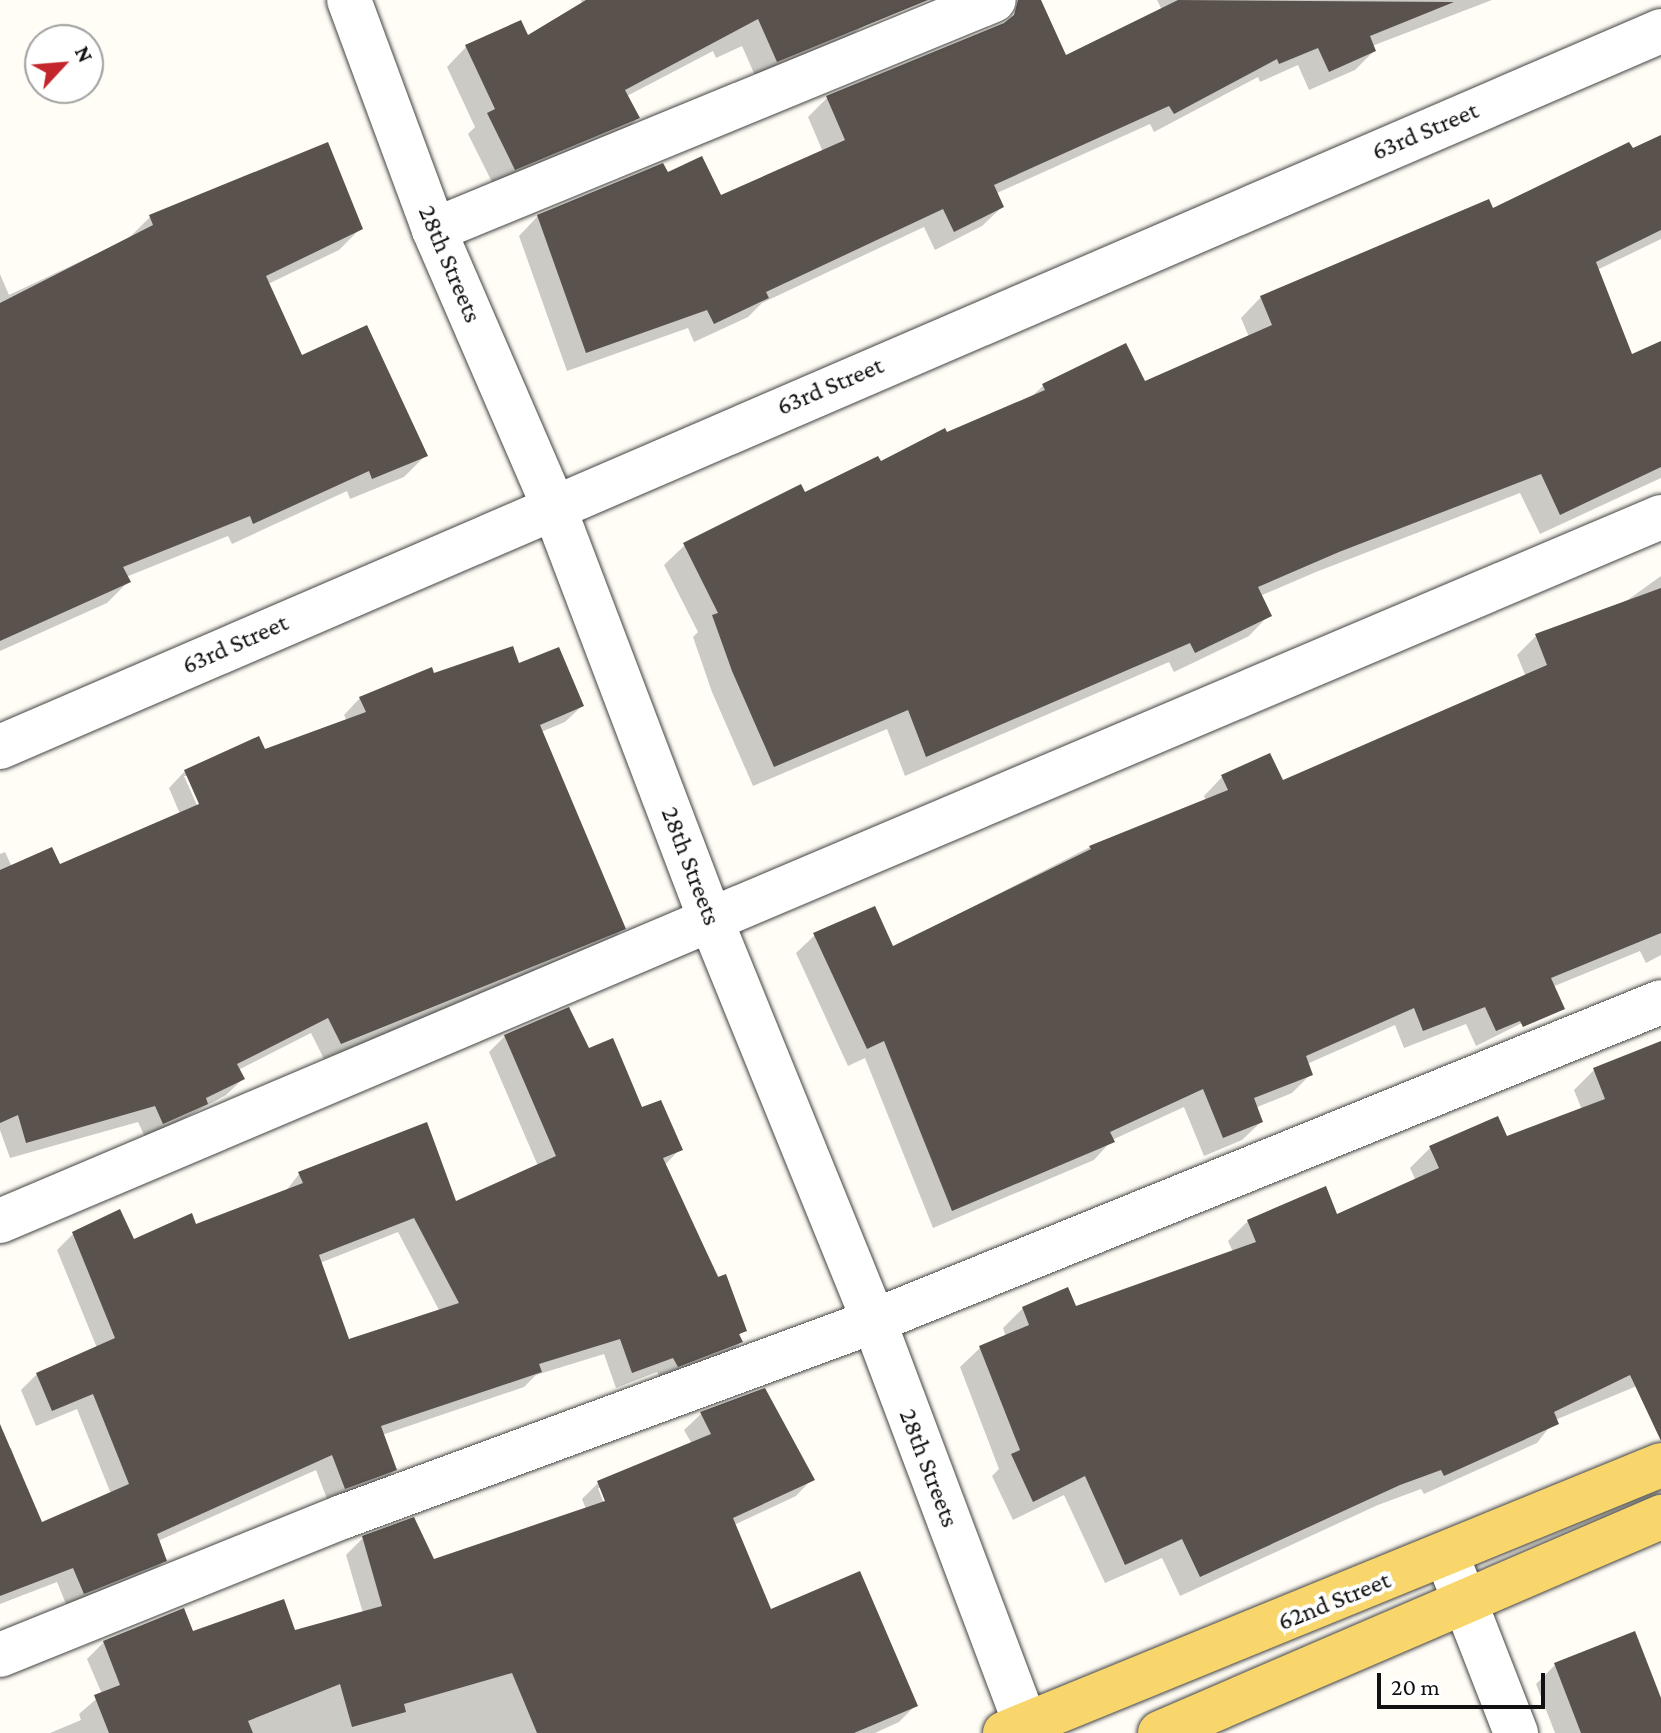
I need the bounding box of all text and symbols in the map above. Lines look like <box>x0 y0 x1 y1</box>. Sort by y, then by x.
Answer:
north arrow <box>24 24 104 104</box>
text: N <box>70 42 99 66</box>
street label: 63rd Street <box>1367 95 1483 167</box>
street label: 28th Streets <box>411 201 489 327</box>
street label: 63rd Street <box>772 350 888 422</box>
street label: 63rd Street <box>177 607 293 681</box>
street label: 28th Streets <box>654 802 728 930</box>
street label: 28th Streets <box>892 1404 966 1532</box>
street label: 62nd Street <box>1273 1564 1395 1638</box>
scale bar <box>1381 1657 1549 1707</box>
text: 20 m <box>1391 1673 1440 1700</box>

